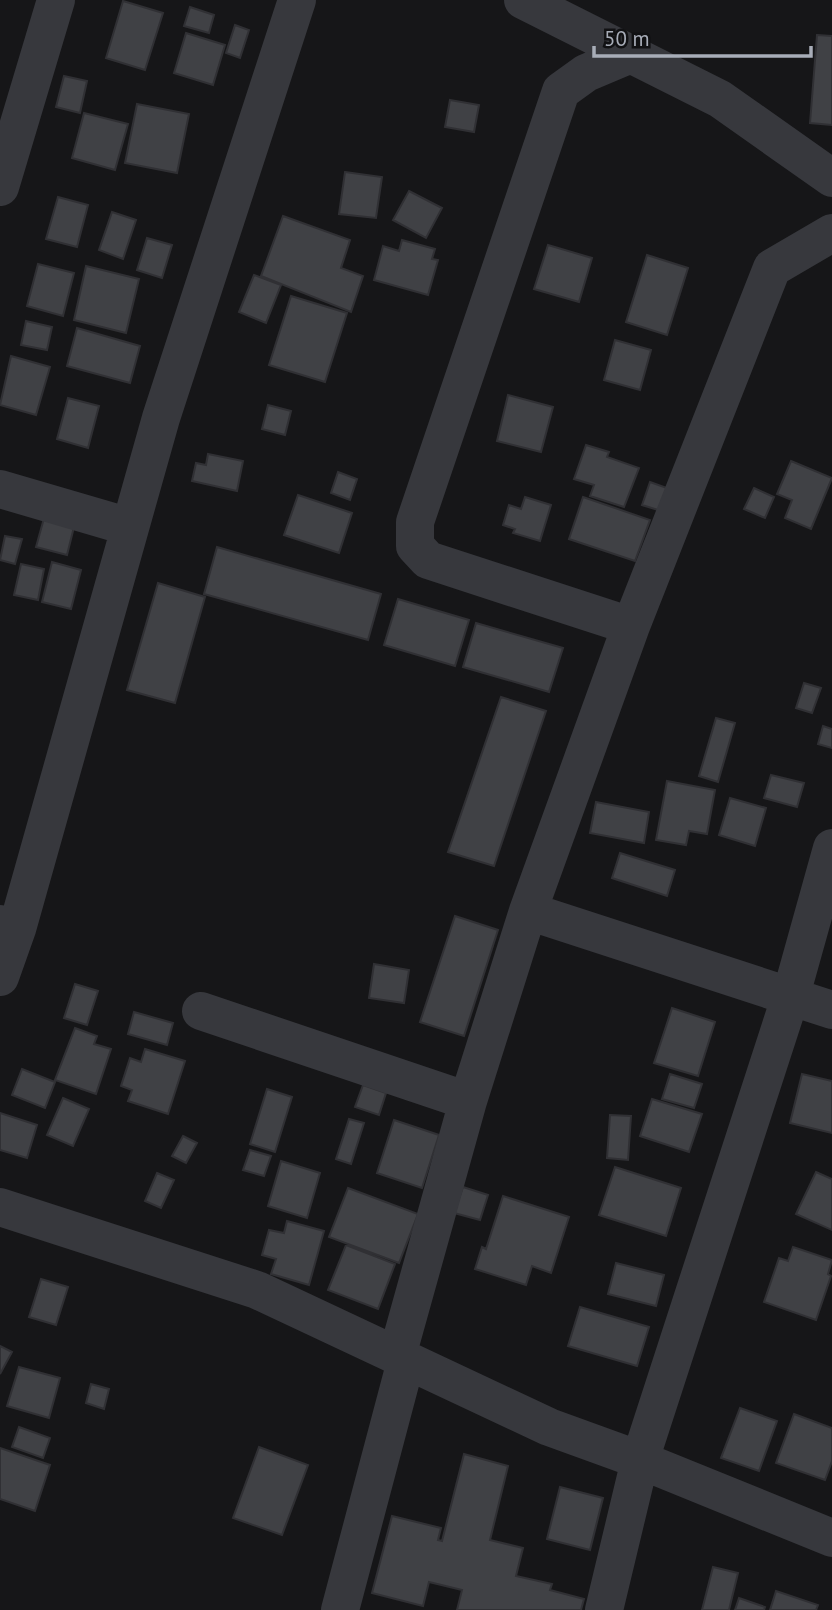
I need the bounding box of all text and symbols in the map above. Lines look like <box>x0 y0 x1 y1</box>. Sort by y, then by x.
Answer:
scale bar <box>594 14 811 58</box>
text: 50 m <box>604 25 650 52</box>

